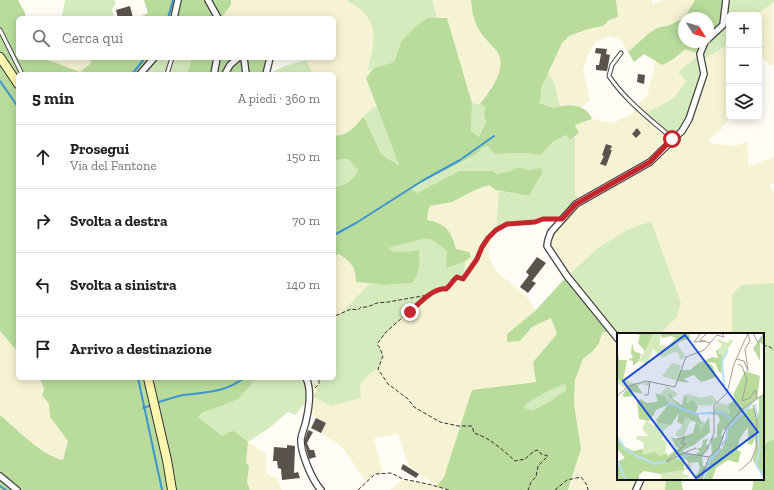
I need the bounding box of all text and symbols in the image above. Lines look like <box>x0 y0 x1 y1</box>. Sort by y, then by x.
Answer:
north arrow <box>678 12 714 48</box>
map controls <box>726 12 762 120</box>
button: + <box>726 12 762 48</box>
search box <box>16 16 336 60</box>
icon: search <box>30 27 52 49</box>
text: Cerca qui <box>62 29 123 47</box>
button: − <box>726 48 762 84</box>
button: layers <box>726 84 762 120</box>
text: 5 min <box>32 88 74 108</box>
text: A piedi · 360 m <box>238 91 320 106</box>
route start <box>663 130 681 148</box>
text: Prosegui <box>70 140 129 158</box>
icon: ahead <box>32 146 54 168</box>
text: 150 m <box>287 149 320 164</box>
text: Via del Fantone <box>70 158 157 173</box>
icon: right <box>32 210 54 232</box>
text: Svolta a destra <box>70 212 168 230</box>
text: 70 m <box>292 213 320 228</box>
icon: left <box>32 274 54 296</box>
text: Svolta a sinistra <box>70 276 177 294</box>
text: 140 m <box>286 277 320 292</box>
route end <box>401 303 419 321</box>
inset map <box>617 333 764 480</box>
icon: arrive <box>32 338 54 360</box>
text: Arrivo a destinazione <box>70 340 212 358</box>

